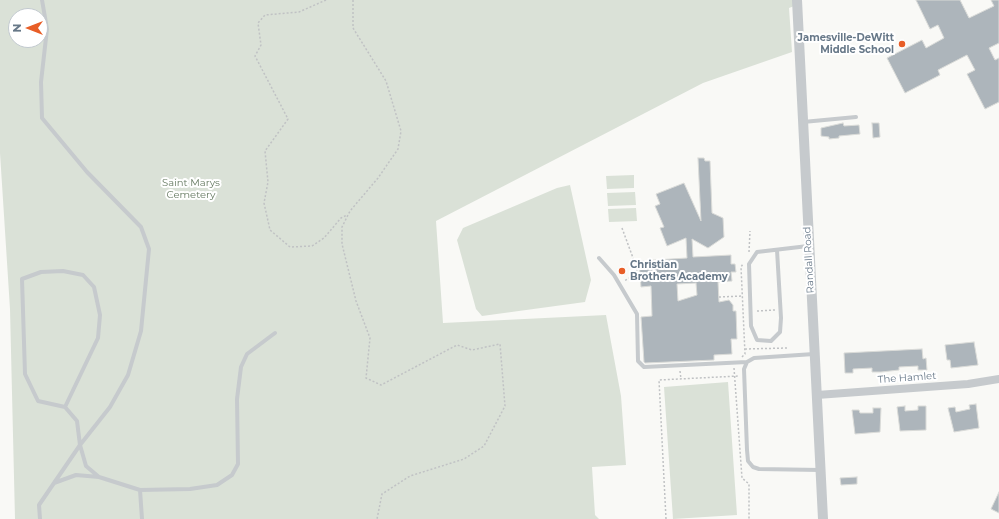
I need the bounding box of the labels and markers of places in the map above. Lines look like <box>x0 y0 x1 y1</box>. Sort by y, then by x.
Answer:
place label: Jamesville-DeWitt Middle School <box>798 32 894 56</box>
marker: Jamesville-DeWitt Middle School <box>897 39 907 49</box>
place label: Christian Brothers Academy <box>630 259 728 282</box>
marker: Christian Brothers Academy <box>617 266 627 276</box>

